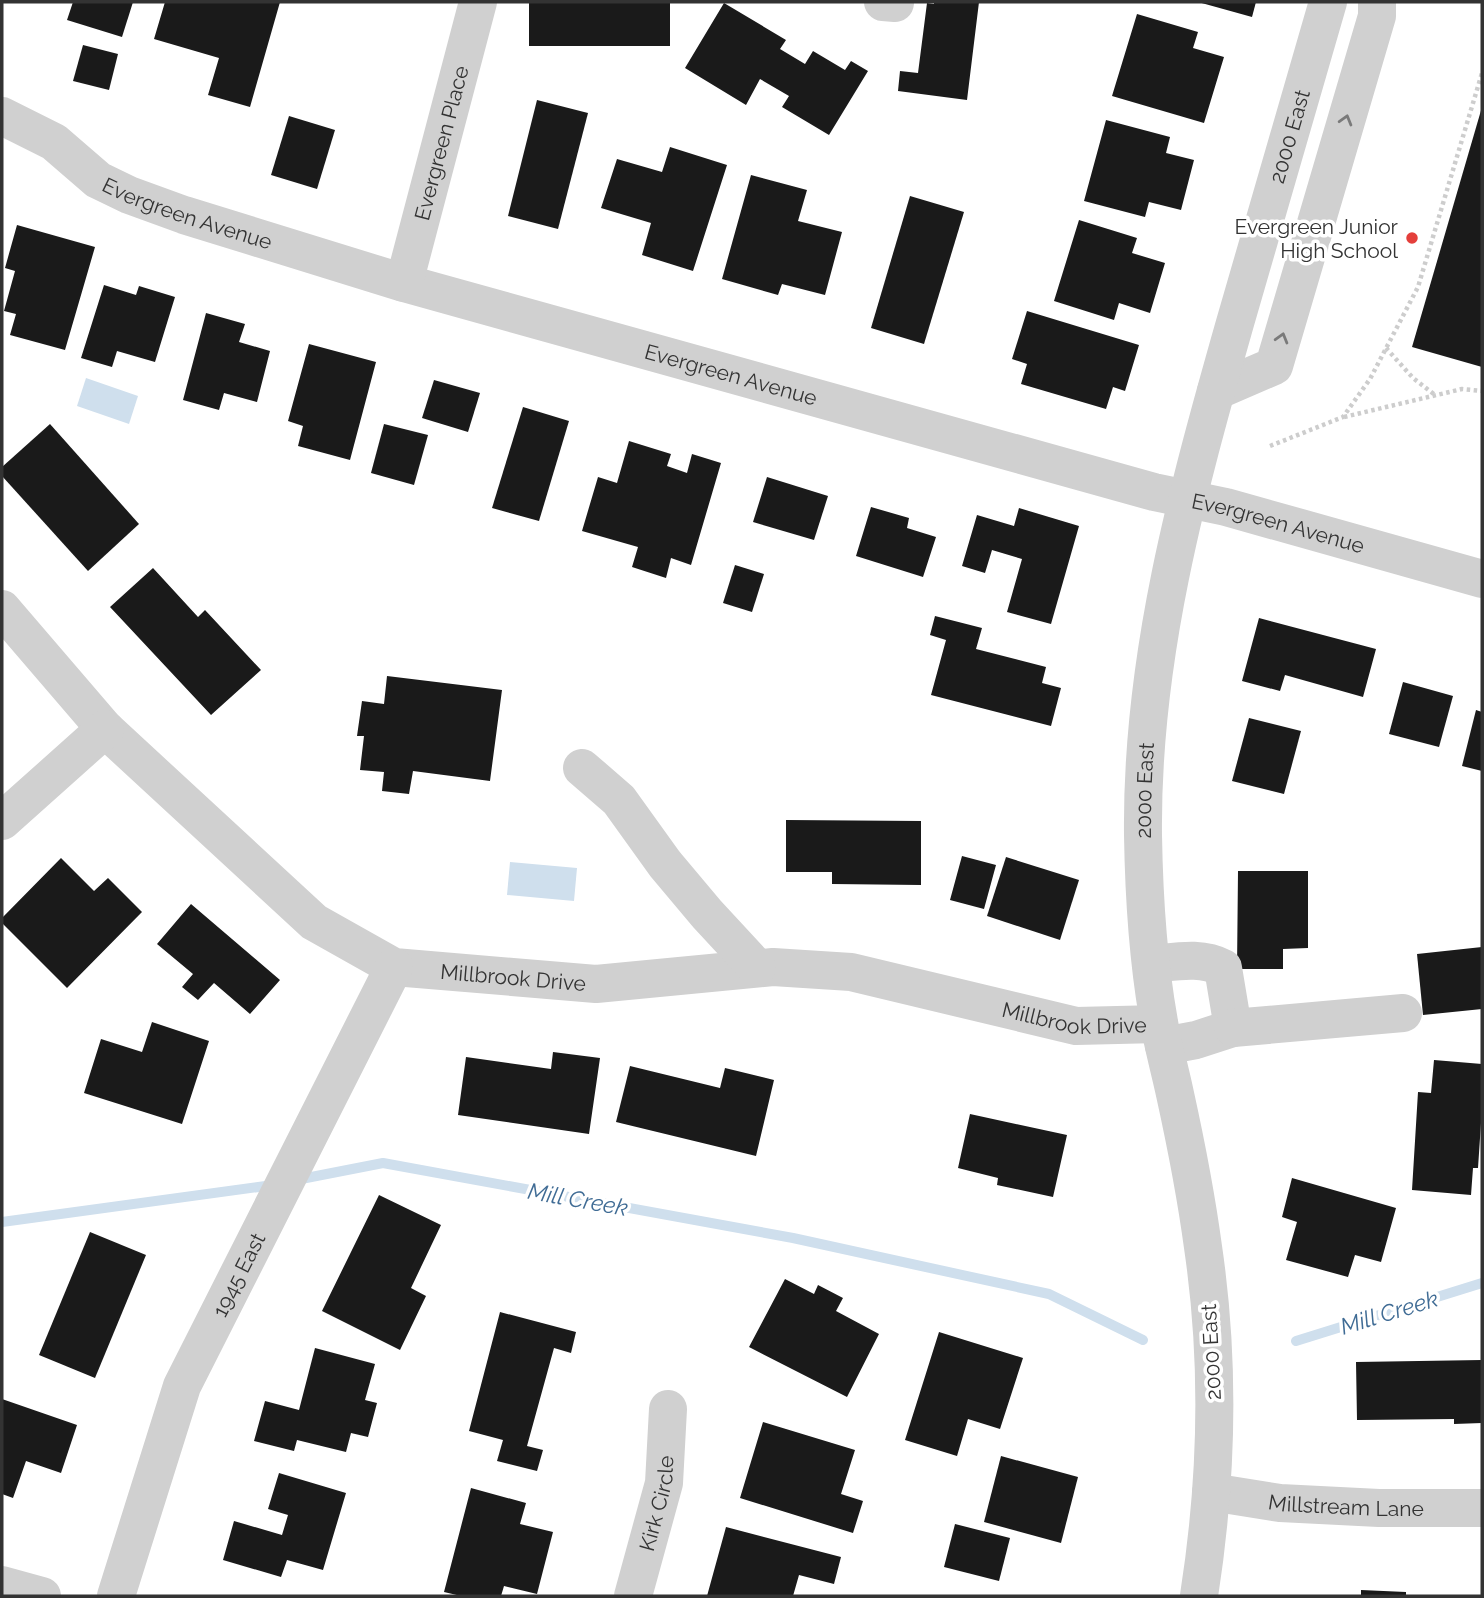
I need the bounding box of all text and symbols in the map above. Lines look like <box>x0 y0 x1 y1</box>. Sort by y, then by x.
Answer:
street label: Evergreen Place <box>409 63 473 223</box>
street label: 2000 East <box>1264 87 1314 186</box>
one-way arrow <box>1338 114 1353 126</box>
street label: Evergreen Avenue <box>99 172 275 254</box>
place label: Evergreen Junior High School <box>1235 214 1399 263</box>
marker: Evergreen Junior High School <box>1404 230 1420 246</box>
one-way arrow <box>1274 333 1289 345</box>
street label: Evergreen Avenue <box>642 338 820 410</box>
street label: Evergreen Avenue <box>1190 488 1367 558</box>
street label: 2000 East <box>1130 742 1159 839</box>
street label: Millbrook Drive <box>439 958 587 996</box>
street label: Millbrook Drive <box>1000 996 1147 1039</box>
water label: Mill Creek <box>526 1177 630 1221</box>
street label: 1945 East <box>207 1228 270 1321</box>
water label: Mill Creek <box>1337 1284 1441 1340</box>
street label: 2000 East <box>1196 1303 1226 1401</box>
street label: Kirk Circle <box>633 1455 678 1554</box>
street label: Millstream Lane <box>1267 1489 1424 1521</box>

